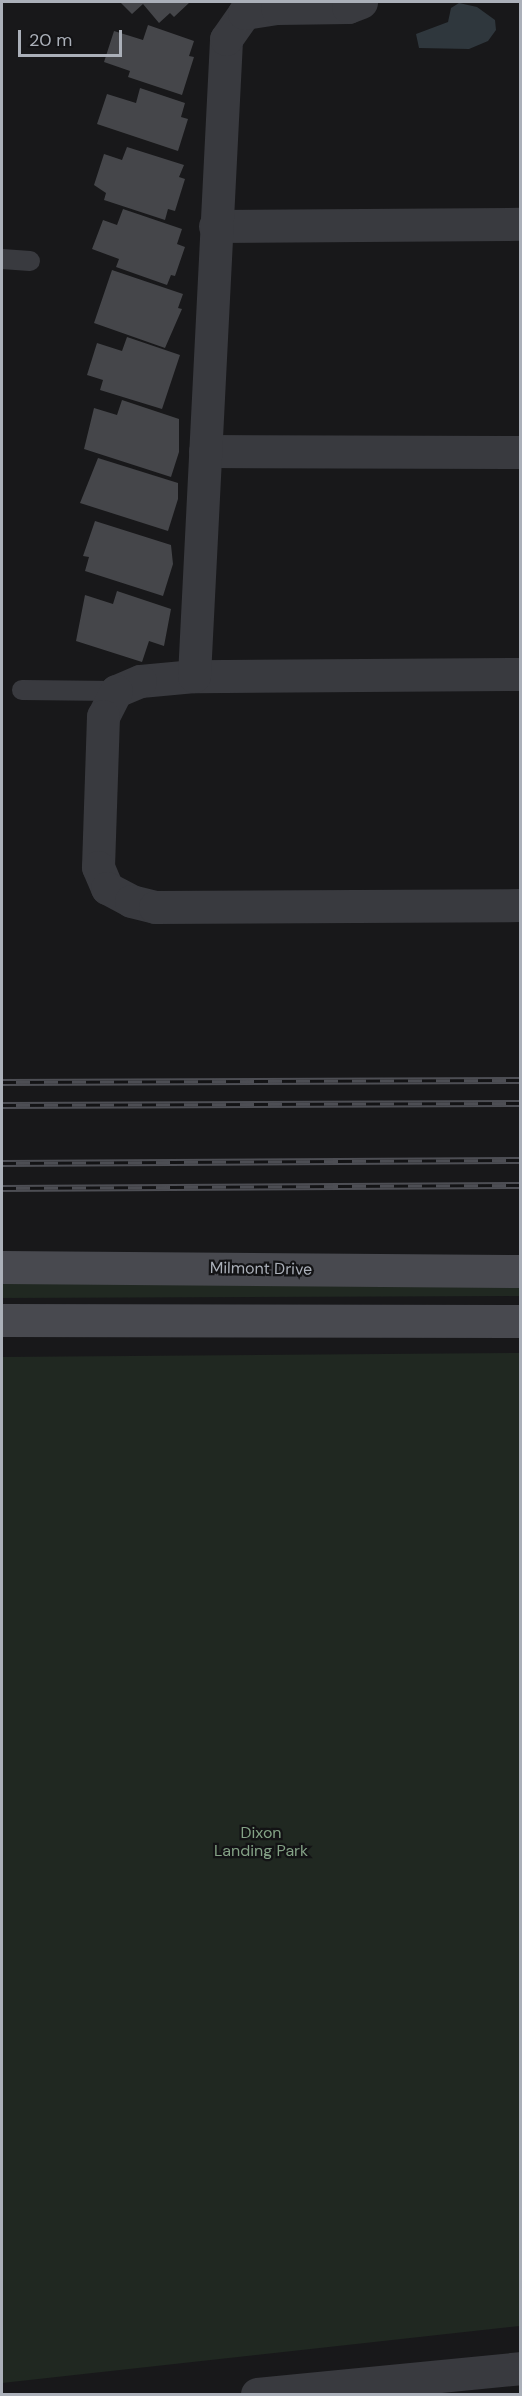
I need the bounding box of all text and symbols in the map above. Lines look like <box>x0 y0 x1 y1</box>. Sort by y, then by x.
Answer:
scale bar <box>21 18 124 56</box>
text: 20 m <box>29 28 72 52</box>
street label: Milmont Drive <box>210 1259 312 1279</box>
park label: Dixon Landing Park <box>214 1823 308 1861</box>

